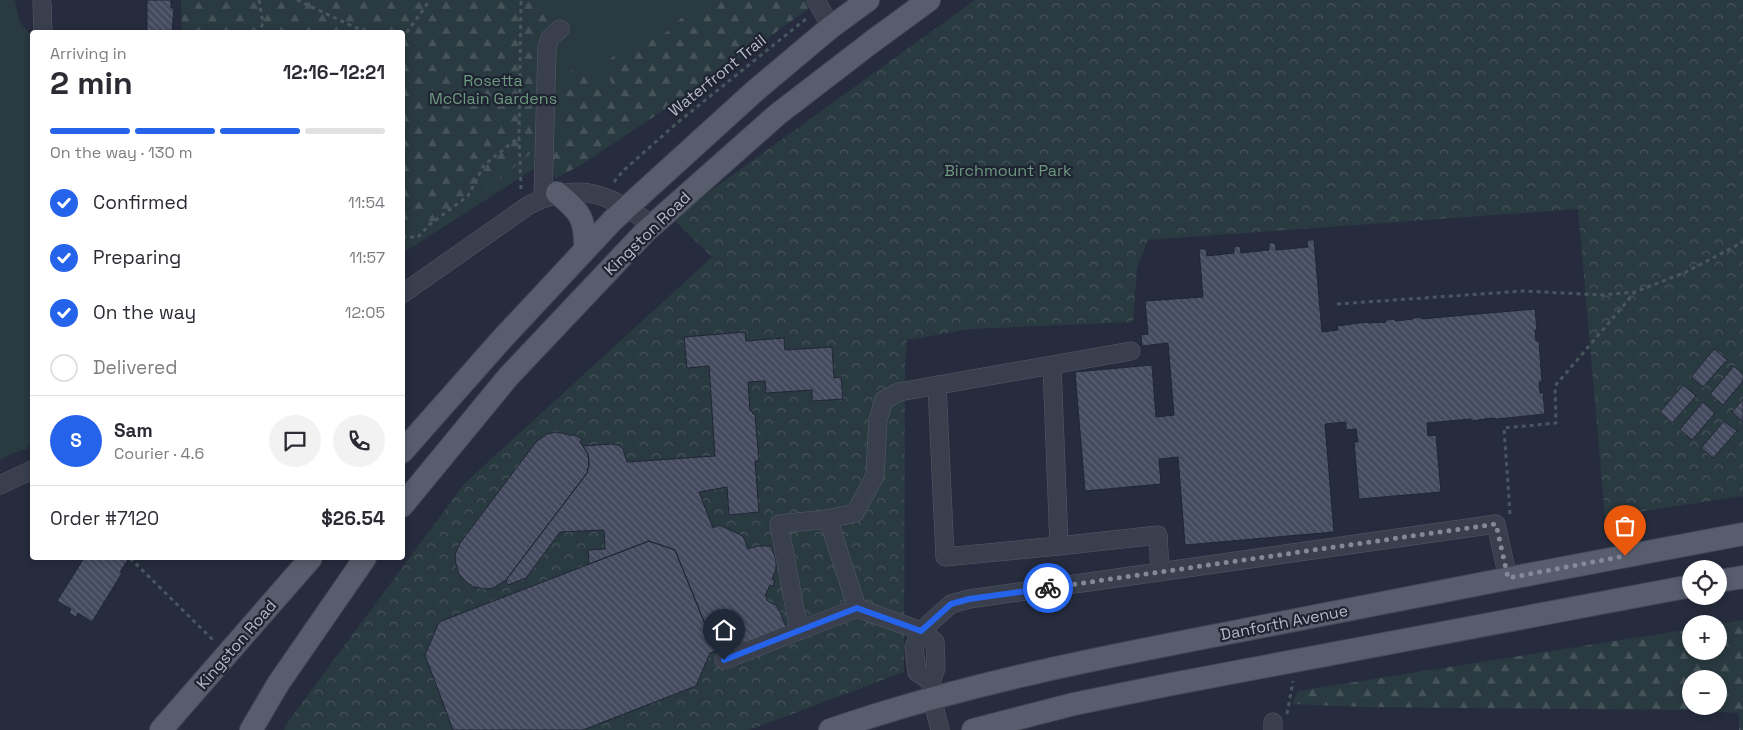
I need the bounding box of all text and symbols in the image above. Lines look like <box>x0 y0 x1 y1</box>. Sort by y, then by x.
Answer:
street label: Waterfront Trail <box>664 30 770 121</box>
text: Arriving in <box>50 43 127 64</box>
text: 12:16–12:21 <box>283 60 385 85</box>
text: 2 min <box>50 63 133 103</box>
park label: Rosetta McClain Gardens <box>429 70 557 109</box>
text: On the way · 130 m <box>50 142 193 163</box>
park label: Birchmount Park <box>944 160 1072 181</box>
street label: Kingston Road <box>600 187 695 280</box>
icon: check <box>50 189 78 217</box>
text: Confirmed <box>93 190 188 215</box>
text: 11:54 <box>348 192 385 213</box>
icon: check <box>50 244 78 272</box>
text: Preparing <box>93 245 181 270</box>
text: 11:57 <box>349 247 385 268</box>
icon: check <box>50 299 78 327</box>
text: On the way <box>93 300 196 325</box>
text: 12:05 <box>345 302 385 323</box>
text: Delivered <box>93 355 178 380</box>
button: chat <box>269 415 321 467</box>
button: phone <box>333 415 385 467</box>
text: Sam <box>114 418 153 443</box>
text: S <box>70 428 82 453</box>
text: Courier · 4.6 <box>114 443 204 464</box>
pin <box>1604 505 1646 556</box>
text: Order #7120 <box>50 506 159 531</box>
text: $26.54 <box>321 506 385 531</box>
icon: bag <box>1611 512 1639 540</box>
map controls <box>1682 560 1727 715</box>
button: locate <box>1682 560 1727 605</box>
courier <box>1023 563 1073 613</box>
icon: bike <box>1034 574 1062 602</box>
street label: Kingston Road <box>192 595 281 694</box>
street label: Danforth Avenue <box>1218 600 1350 645</box>
pin <box>703 609 745 660</box>
button: + <box>1682 615 1727 660</box>
icon: home <box>710 616 738 644</box>
button: − <box>1682 670 1727 715</box>

